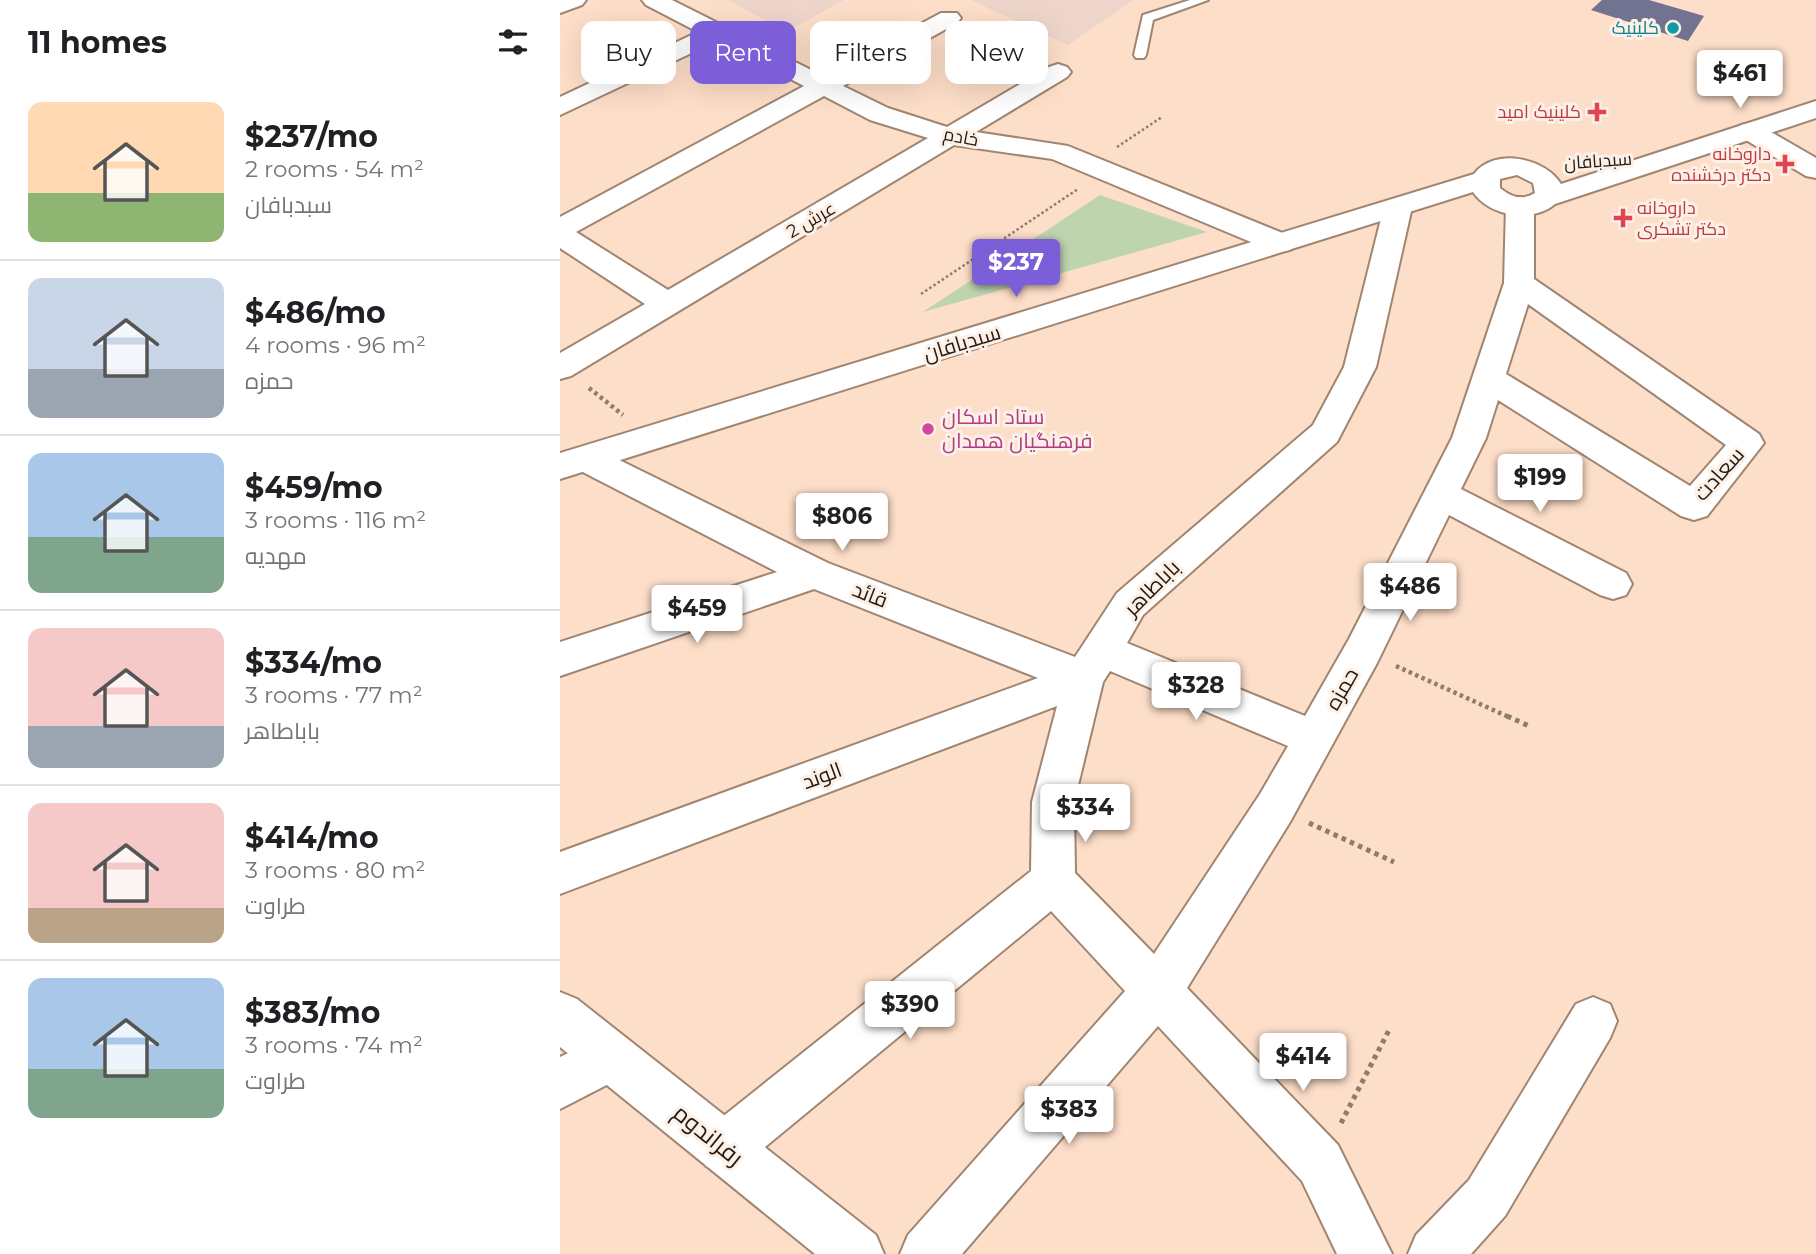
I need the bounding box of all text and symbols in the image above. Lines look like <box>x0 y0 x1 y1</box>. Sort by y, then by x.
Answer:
place label: کلینیک <box>1612 17 1659 39</box>
marker: کلینیک <box>1665 20 1681 36</box>
chip: Buy <box>581 21 676 84</box>
chip: Rent <box>690 21 796 84</box>
chip: Filters <box>810 21 931 84</box>
chip: New <box>945 21 1048 84</box>
icon: filters <box>494 23 532 61</box>
text: 11 homes <box>28 24 167 61</box>
pin: $461 <box>1699 50 1781 110</box>
text: $461 <box>1713 59 1767 87</box>
place label: کلینیک امید <box>1498 101 1581 123</box>
marker: کلینیک امید <box>1587 102 1607 122</box>
text: $237/mo <box>245 118 378 155</box>
street label: خادم <box>941 123 980 152</box>
icon: home <box>84 130 168 214</box>
place label: داروخانه دکتر درخشنده <box>1671 143 1771 186</box>
street label: سبدبافان <box>1563 148 1633 174</box>
text: 2 rooms · 54 m² <box>245 155 424 183</box>
marker: داروخانه دکتر درخشنده <box>1777 156 1793 172</box>
text: سبدبافان <box>245 191 332 219</box>
street label: عرش 2 <box>783 197 839 243</box>
place label: داروخانه دکتر تشکری <box>1637 197 1726 240</box>
marker: داروخانه دکتر تشکری <box>1615 210 1631 226</box>
pin: $237 <box>975 240 1057 299</box>
text: $237 <box>988 248 1044 276</box>
text: $486/mo <box>245 294 386 331</box>
icon: home <box>84 306 168 390</box>
street label: سبدبافان <box>920 319 1004 367</box>
text: 4 rooms · 96 m² <box>245 331 426 359</box>
text: حمزه <box>245 367 294 395</box>
place label: ستاد اسکان فرهنگیان همدان <box>942 404 1092 454</box>
marker: ستاد اسکان فرهنگیان همدان <box>920 421 936 437</box>
street label: سعادت <box>1688 442 1749 506</box>
pin: $199 <box>1499 454 1581 514</box>
text: $199 <box>1514 463 1566 491</box>
text: $459/mo <box>245 469 383 506</box>
icon: home <box>84 481 168 565</box>
pin: $806 <box>801 494 883 553</box>
text: $806 <box>812 502 872 530</box>
text: 3 rooms · 116 m² <box>245 506 426 534</box>
text: مهدیه <box>245 542 307 570</box>
street label: باباطاهر <box>1118 555 1185 621</box>
pin: $486 <box>1369 564 1451 623</box>
text: $486 <box>1380 572 1440 600</box>
street label: قائد <box>849 576 891 613</box>
pin: $459 <box>656 586 738 645</box>
text: $459 <box>667 594 727 622</box>
text: $334/mo <box>245 644 382 681</box>
icon: home <box>84 656 168 740</box>
pin: $328 <box>1155 662 1237 722</box>
street label: حمزه <box>1320 663 1363 714</box>
text: $328 <box>1168 671 1224 699</box>
text: 3 rooms · 77 m² <box>245 681 423 709</box>
text: باباطاهر <box>245 717 320 745</box>
street label: الوند <box>799 757 845 794</box>
pin: $334 <box>1044 784 1126 844</box>
text: $334 <box>1056 793 1114 821</box>
text: $414/mo <box>245 819 379 856</box>
icon: home <box>84 831 168 915</box>
text: 3 rooms · 80 m² <box>245 856 425 884</box>
text: طراوت <box>245 892 306 920</box>
pin: $390 <box>869 982 951 1041</box>
text: $390 <box>881 990 939 1018</box>
text: $383/mo <box>245 994 380 1031</box>
icon: home <box>84 1006 168 1090</box>
text: 3 rooms · 74 m² <box>245 1031 423 1059</box>
pin: $414 <box>1262 1034 1344 1093</box>
text: $414 <box>1275 1042 1331 1070</box>
text: طراوت <box>245 1067 306 1095</box>
pin: $383 <box>1028 1086 1110 1146</box>
text: $383 <box>1040 1095 1098 1123</box>
street label: رفراندوم <box>666 1098 749 1173</box>

